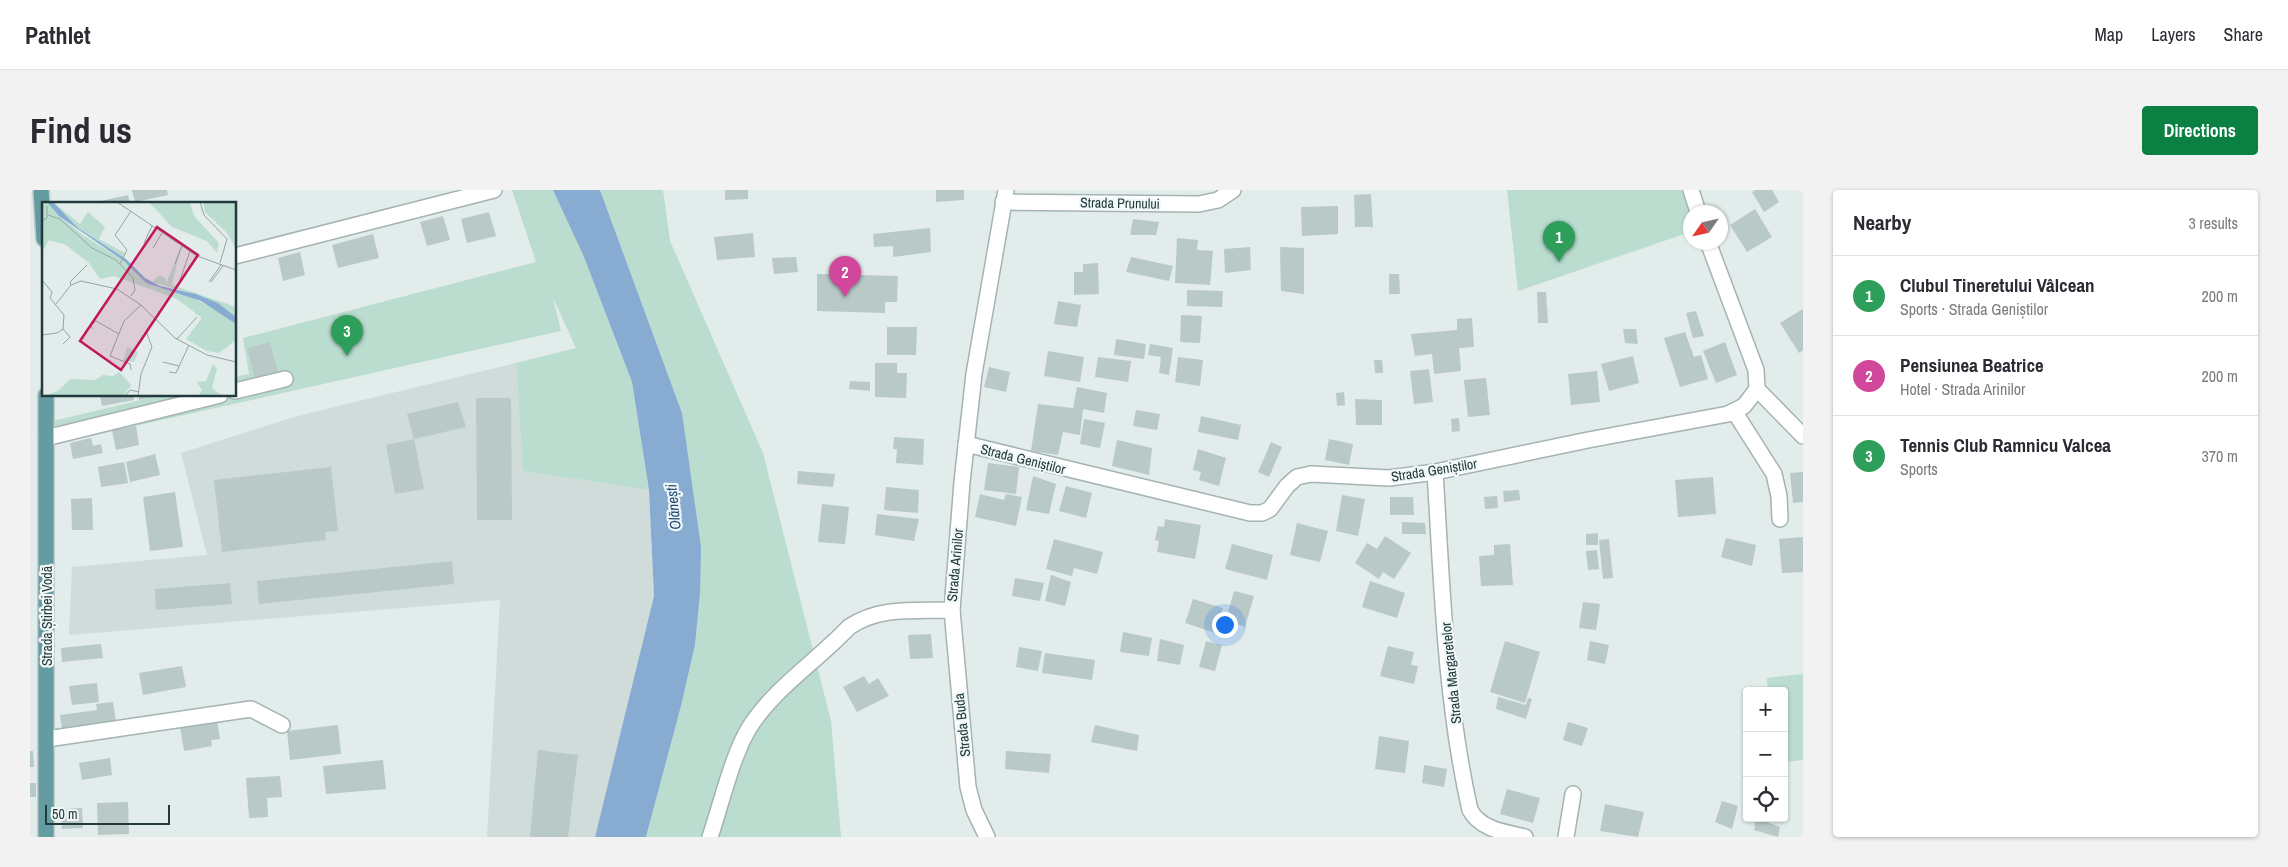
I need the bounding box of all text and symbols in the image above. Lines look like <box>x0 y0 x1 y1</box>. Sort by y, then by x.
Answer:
text: Pathlet <box>25 19 91 51</box>
text: Map <box>2095 22 2123 47</box>
text: Layers <box>2151 22 2196 47</box>
text: Share <box>2224 22 2263 47</box>
button: Directions <box>2142 106 2258 155</box>
text: Find us <box>30 107 132 154</box>
street label: Strada Prunului <box>1080 193 1160 213</box>
inset map <box>42 202 236 396</box>
north arrow <box>1683 205 1728 250</box>
text: Nearby <box>1853 208 1911 237</box>
text: 3 results <box>2188 212 2238 234</box>
pin: 1 <box>1543 221 1575 262</box>
pin: 2 <box>829 256 861 297</box>
text: Clubul Tineretului Vâlcean <box>1900 272 2095 298</box>
text: 1 <box>1865 285 1873 307</box>
text: 200 m <box>2202 285 2238 307</box>
text: Sports · Strada Geniștilor <box>1900 298 2048 320</box>
pin: 3 <box>331 315 363 356</box>
text: Pensiunea Beatrice <box>1900 352 2044 378</box>
text: 2 <box>1865 365 1873 387</box>
text: 200 m <box>2202 365 2238 387</box>
text: Hotel · Strada Arinilor <box>1900 378 2025 400</box>
text: Tennis Club Ramnicu Valcea <box>1900 432 2111 458</box>
street label: Strada Geniștilor <box>979 440 1067 478</box>
text: 3 <box>1865 445 1873 467</box>
text: 370 m <box>2202 445 2238 467</box>
street label: Strada Geniștilor <box>1390 454 1478 486</box>
text: Sports <box>1900 458 1938 480</box>
water label: Olănești <box>660 483 686 531</box>
street label: Strada Arinilor <box>943 527 967 602</box>
street label: Strada Știrbei Vodă <box>38 565 56 666</box>
your location <box>1212 612 1238 638</box>
street label: Strada Margaretelor <box>1437 621 1465 725</box>
map controls <box>1743 687 1788 822</box>
button: + <box>1743 687 1788 732</box>
street label: Strada Buda <box>950 692 974 758</box>
button: − <box>1743 732 1788 777</box>
button: locate <box>1743 777 1788 822</box>
scale bar <box>45 802 170 825</box>
text: 50 m <box>52 805 78 823</box>

